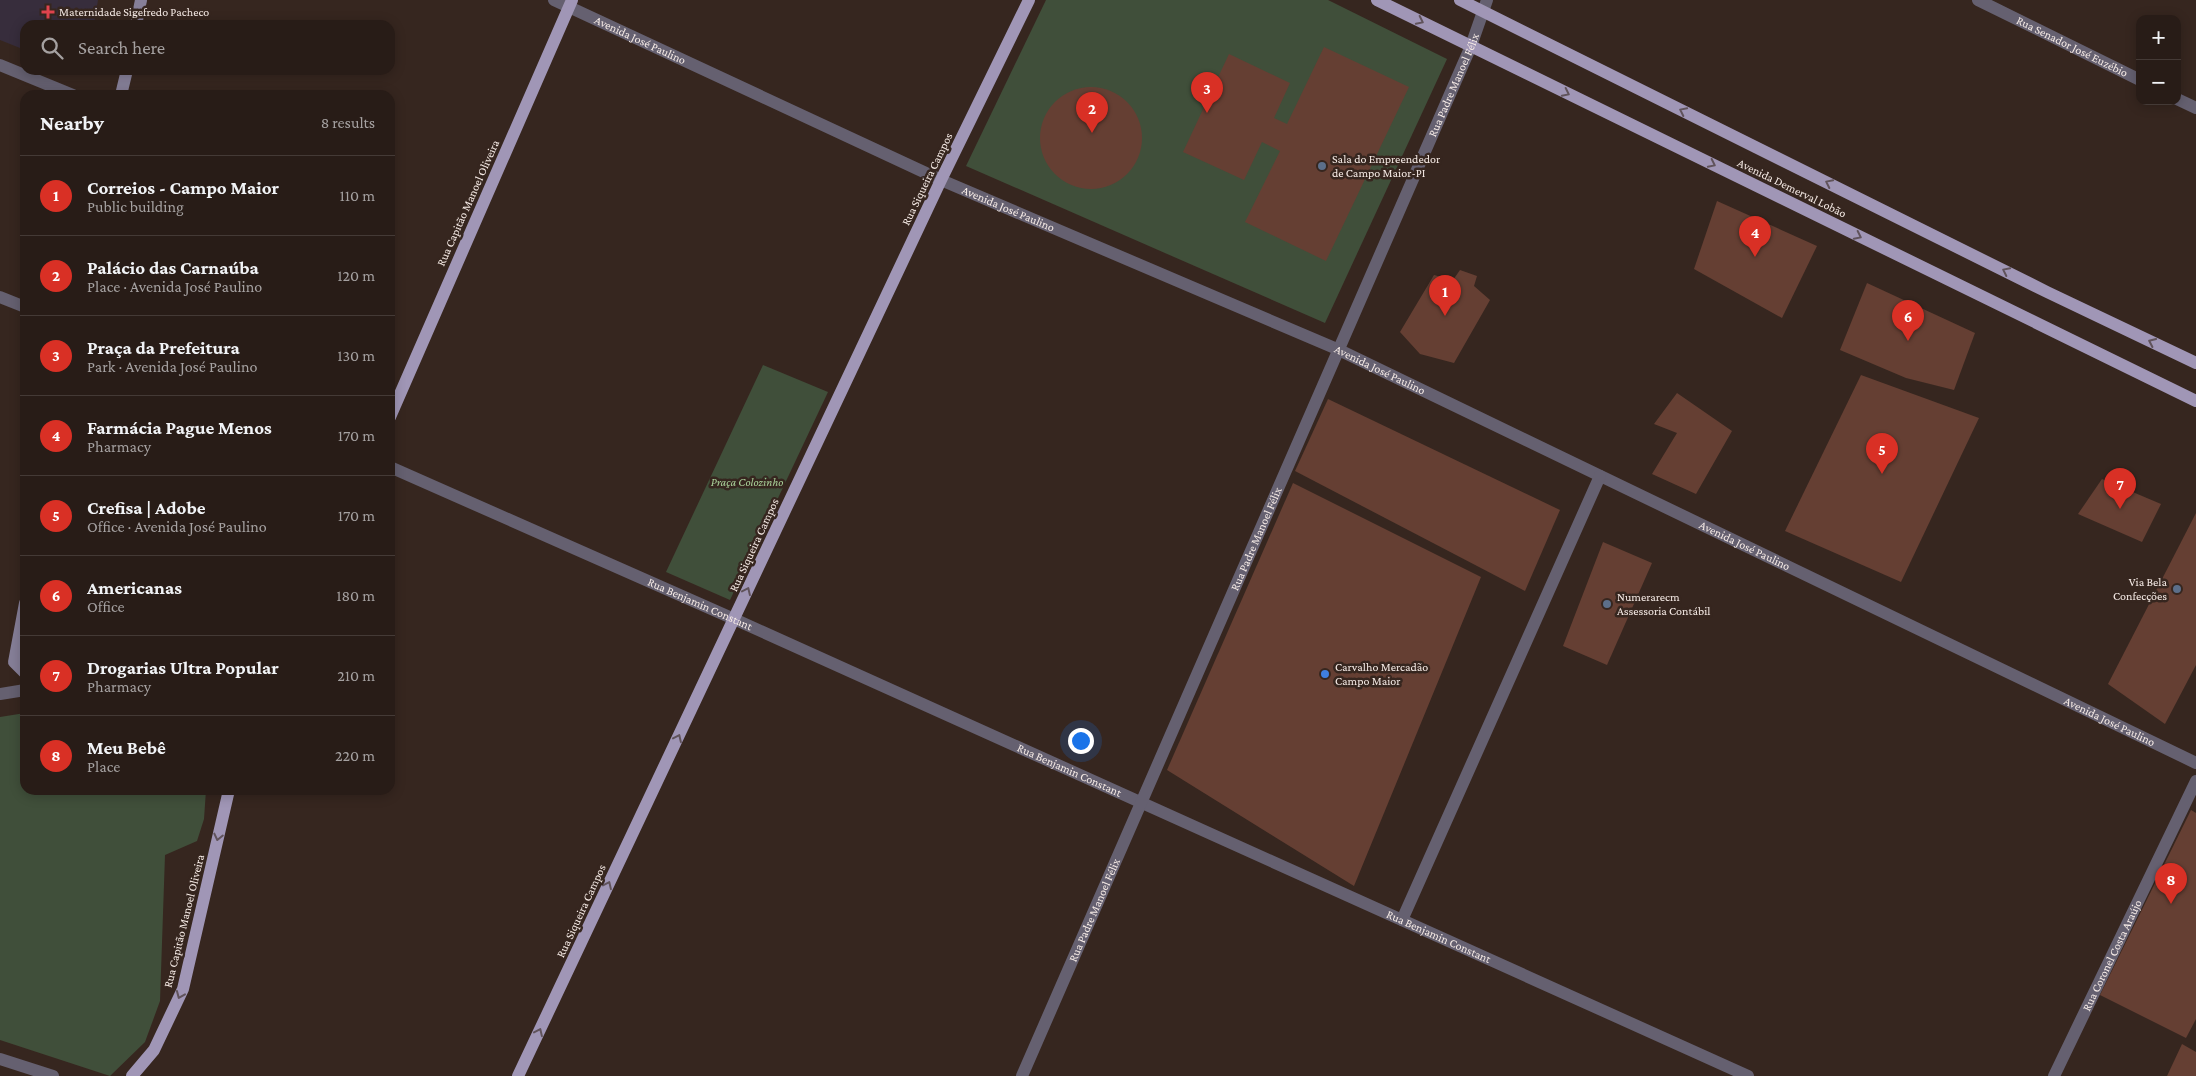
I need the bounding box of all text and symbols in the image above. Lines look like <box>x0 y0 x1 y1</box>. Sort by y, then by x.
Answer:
marker: Maternidade Sigefredo Pacheco <box>41 5 55 19</box>
place label: Maternidade Sigefredo Pacheco <box>59 5 209 19</box>
street label: Avenida José Paulino <box>592 13 688 67</box>
street label: Rua Senador José Euzébio <box>2014 13 2130 80</box>
one-way arrow <box>1415 15 1424 25</box>
map controls <box>2136 15 2181 105</box>
button: + <box>2136 15 2181 60</box>
search box <box>20 20 395 75</box>
street label: Rua Padre Manoel Félix <box>1425 31 1482 139</box>
icon: search <box>38 34 66 62</box>
text: Search here <box>78 37 165 58</box>
button: − <box>2136 60 2181 105</box>
pin: 3 <box>1191 72 1223 113</box>
one-way arrow <box>1561 87 1570 97</box>
pin: 2 <box>1076 92 1108 133</box>
one-way arrow <box>1679 107 1688 117</box>
text: Nearby <box>40 111 104 135</box>
text: 8 results <box>321 114 375 131</box>
street label: Rua Siqueira Campos <box>898 130 956 228</box>
street label: Rua Capitão Manoel Oliveira <box>434 137 502 268</box>
place label: Sala do Empreendedor de Campo Maior-PI <box>1332 152 1441 180</box>
street label: Avenida Demerval Lobão <box>1735 156 1849 220</box>
one-way arrow <box>1707 158 1716 169</box>
marker: Sala do Empreendedor de Campo Maior-PI <box>1316 160 1328 172</box>
text: Correios - Campo Maior <box>87 177 279 198</box>
one-way arrow <box>1825 179 1834 189</box>
street label: Avenida José Paulino <box>960 183 1057 235</box>
text: 1 <box>53 187 59 204</box>
text: 110 m <box>339 187 375 204</box>
text: Public building <box>87 198 184 215</box>
pin: 4 <box>1739 216 1771 257</box>
one-way arrow <box>1853 230 1862 240</box>
text: Palácio das Carnaúba <box>87 257 259 278</box>
text: 2 <box>52 267 60 284</box>
text: 120 m <box>337 267 375 284</box>
one-way arrow <box>2002 267 2011 277</box>
pin: 1 <box>1429 275 1461 316</box>
text: Place · Avenida José Paulino <box>87 278 262 295</box>
pin: 6 <box>1892 300 1924 341</box>
text: Praça da Prefeitura <box>87 337 240 358</box>
one-way arrow <box>2148 337 2157 348</box>
street label: Avenida José Paulino <box>1332 342 1428 398</box>
text: 3 <box>52 347 60 364</box>
text: 130 m <box>337 347 375 364</box>
text: Park · Avenida José Paulino <box>87 358 257 375</box>
text: Farmácia Pague Menos <box>87 417 272 438</box>
text: 4 <box>52 427 60 444</box>
text: 170 m <box>338 427 375 444</box>
pin: 5 <box>1866 433 1898 474</box>
text: Pharmacy <box>87 438 151 455</box>
pin: 7 <box>2104 468 2136 509</box>
park label: Praça Colozinho <box>711 475 783 489</box>
street label: Rua Padre Manoel Félix <box>1227 485 1285 593</box>
street label: Rua Siqueira Campos <box>726 496 782 594</box>
text: Crefisa | Adobe <box>87 497 206 518</box>
text: 5 <box>52 507 60 524</box>
text: 170 m <box>338 507 375 524</box>
text: Office · Avenida José Paulino <box>87 518 267 535</box>
street label: Avenida José Paulino <box>1697 518 1793 573</box>
street label: Rua Benjamin Constant <box>646 575 756 634</box>
place label: Via Bela Confecções <box>2113 575 2167 603</box>
text: Americanas <box>87 577 182 598</box>
marker: Via Bela Confecções <box>2171 583 2183 595</box>
text: 6 <box>52 587 60 604</box>
text: 180 m <box>336 587 375 604</box>
one-way arrow <box>741 587 752 596</box>
place label: Numerarecm Assessoria Contábil <box>1617 590 1710 618</box>
text: Office <box>87 598 125 615</box>
marker: Numerarecm Assessoria Contábil <box>1601 598 1613 610</box>
text: Drogarias Ultra Popular <box>87 657 279 678</box>
place label: Carvalho Mercadão Campo Maior <box>1335 660 1428 688</box>
text: 7 <box>52 667 60 684</box>
text: 210 m <box>337 667 375 684</box>
marker: Carvalho Mercadão Campo Maior <box>1319 668 1331 680</box>
text: Pharmacy <box>87 678 151 695</box>
street label: Avenida José Paulino <box>2062 693 2157 749</box>
your location <box>1068 728 1094 754</box>
one-way arrow <box>672 734 682 743</box>
text: Meu Bebê <box>87 737 166 758</box>
street label: Rua Benjamin Constant <box>1015 741 1125 800</box>
text: 8 <box>51 747 61 764</box>
text: 220 m <box>335 747 375 764</box>
text: Place <box>87 758 120 775</box>
one-way arrow <box>213 833 224 842</box>
street label: Rua Capitão Manoel Oliveira <box>161 853 207 989</box>
street label: Rua Padre Manoel Félix <box>1066 856 1123 964</box>
street label: Rua Siqueira Campos <box>553 862 609 960</box>
pin: 8 <box>2155 863 2187 904</box>
one-way arrow <box>602 881 613 890</box>
street label: Rua Coronel Costa Araújo <box>2079 897 2145 1013</box>
street label: Rua Benjamin Constant <box>1384 907 1494 967</box>
one-way arrow <box>176 990 186 999</box>
one-way arrow <box>532 1028 543 1037</box>

